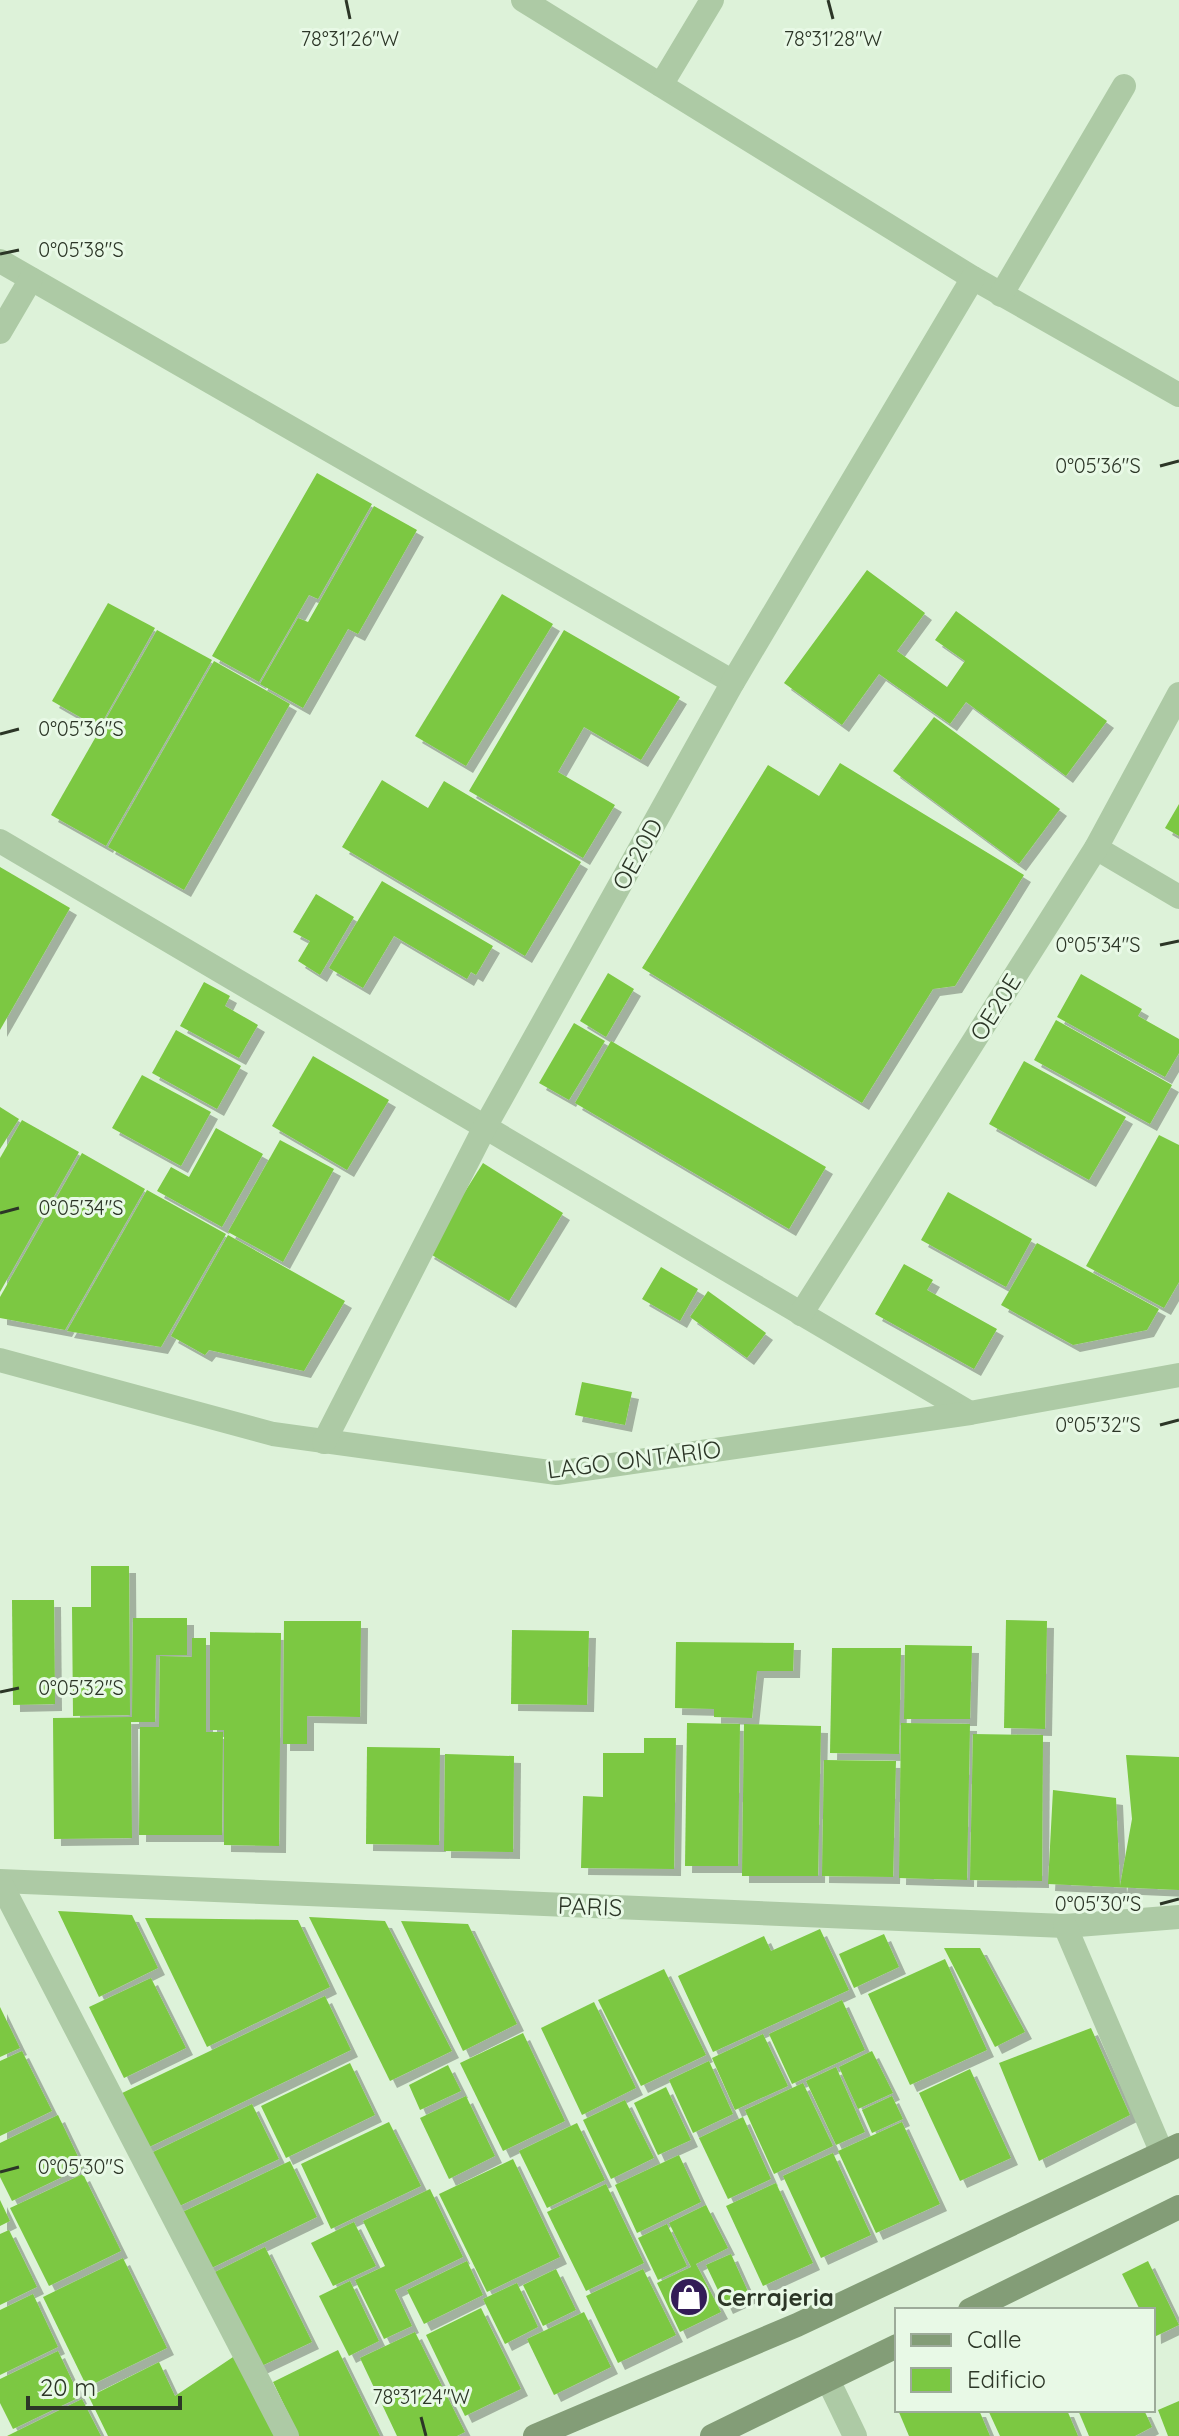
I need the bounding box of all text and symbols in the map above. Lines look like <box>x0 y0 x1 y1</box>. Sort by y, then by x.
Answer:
text: 78°31'26"W <box>301 26 399 51</box>
text: 78°31'28"W <box>784 26 882 51</box>
text: 0°05'38"S <box>38 237 124 262</box>
text: 0°05'36"S <box>1055 453 1141 478</box>
text: 0°05'36"S <box>38 716 124 741</box>
street label: OE20D <box>605 813 669 895</box>
text: 0°05'34"S <box>1055 932 1141 957</box>
street label: OE20E <box>963 968 1027 1046</box>
text: 0°05'34"S <box>38 1195 124 1220</box>
text: 0°05'32"S <box>1055 1412 1141 1437</box>
street label: LAGO ONTARIO <box>545 1433 723 1485</box>
text: 0°05'32"S <box>38 1675 124 1700</box>
street label: PARIS <box>557 1890 623 1922</box>
text: 0°05'30"S <box>1055 1891 1141 1916</box>
text: 0°05'30"S <box>38 2154 124 2179</box>
shop icon: Cerrajeria <box>668 2276 710 2318</box>
place label: Cerrajeria <box>717 2282 834 2312</box>
legend <box>895 2308 1155 2412</box>
text: Calle <box>967 2324 1022 2354</box>
scale bar <box>28 2360 180 2410</box>
text: Edificio <box>967 2364 1046 2394</box>
text: 20 m <box>40 2372 96 2402</box>
text: 78°31'24"W <box>372 2384 470 2409</box>

